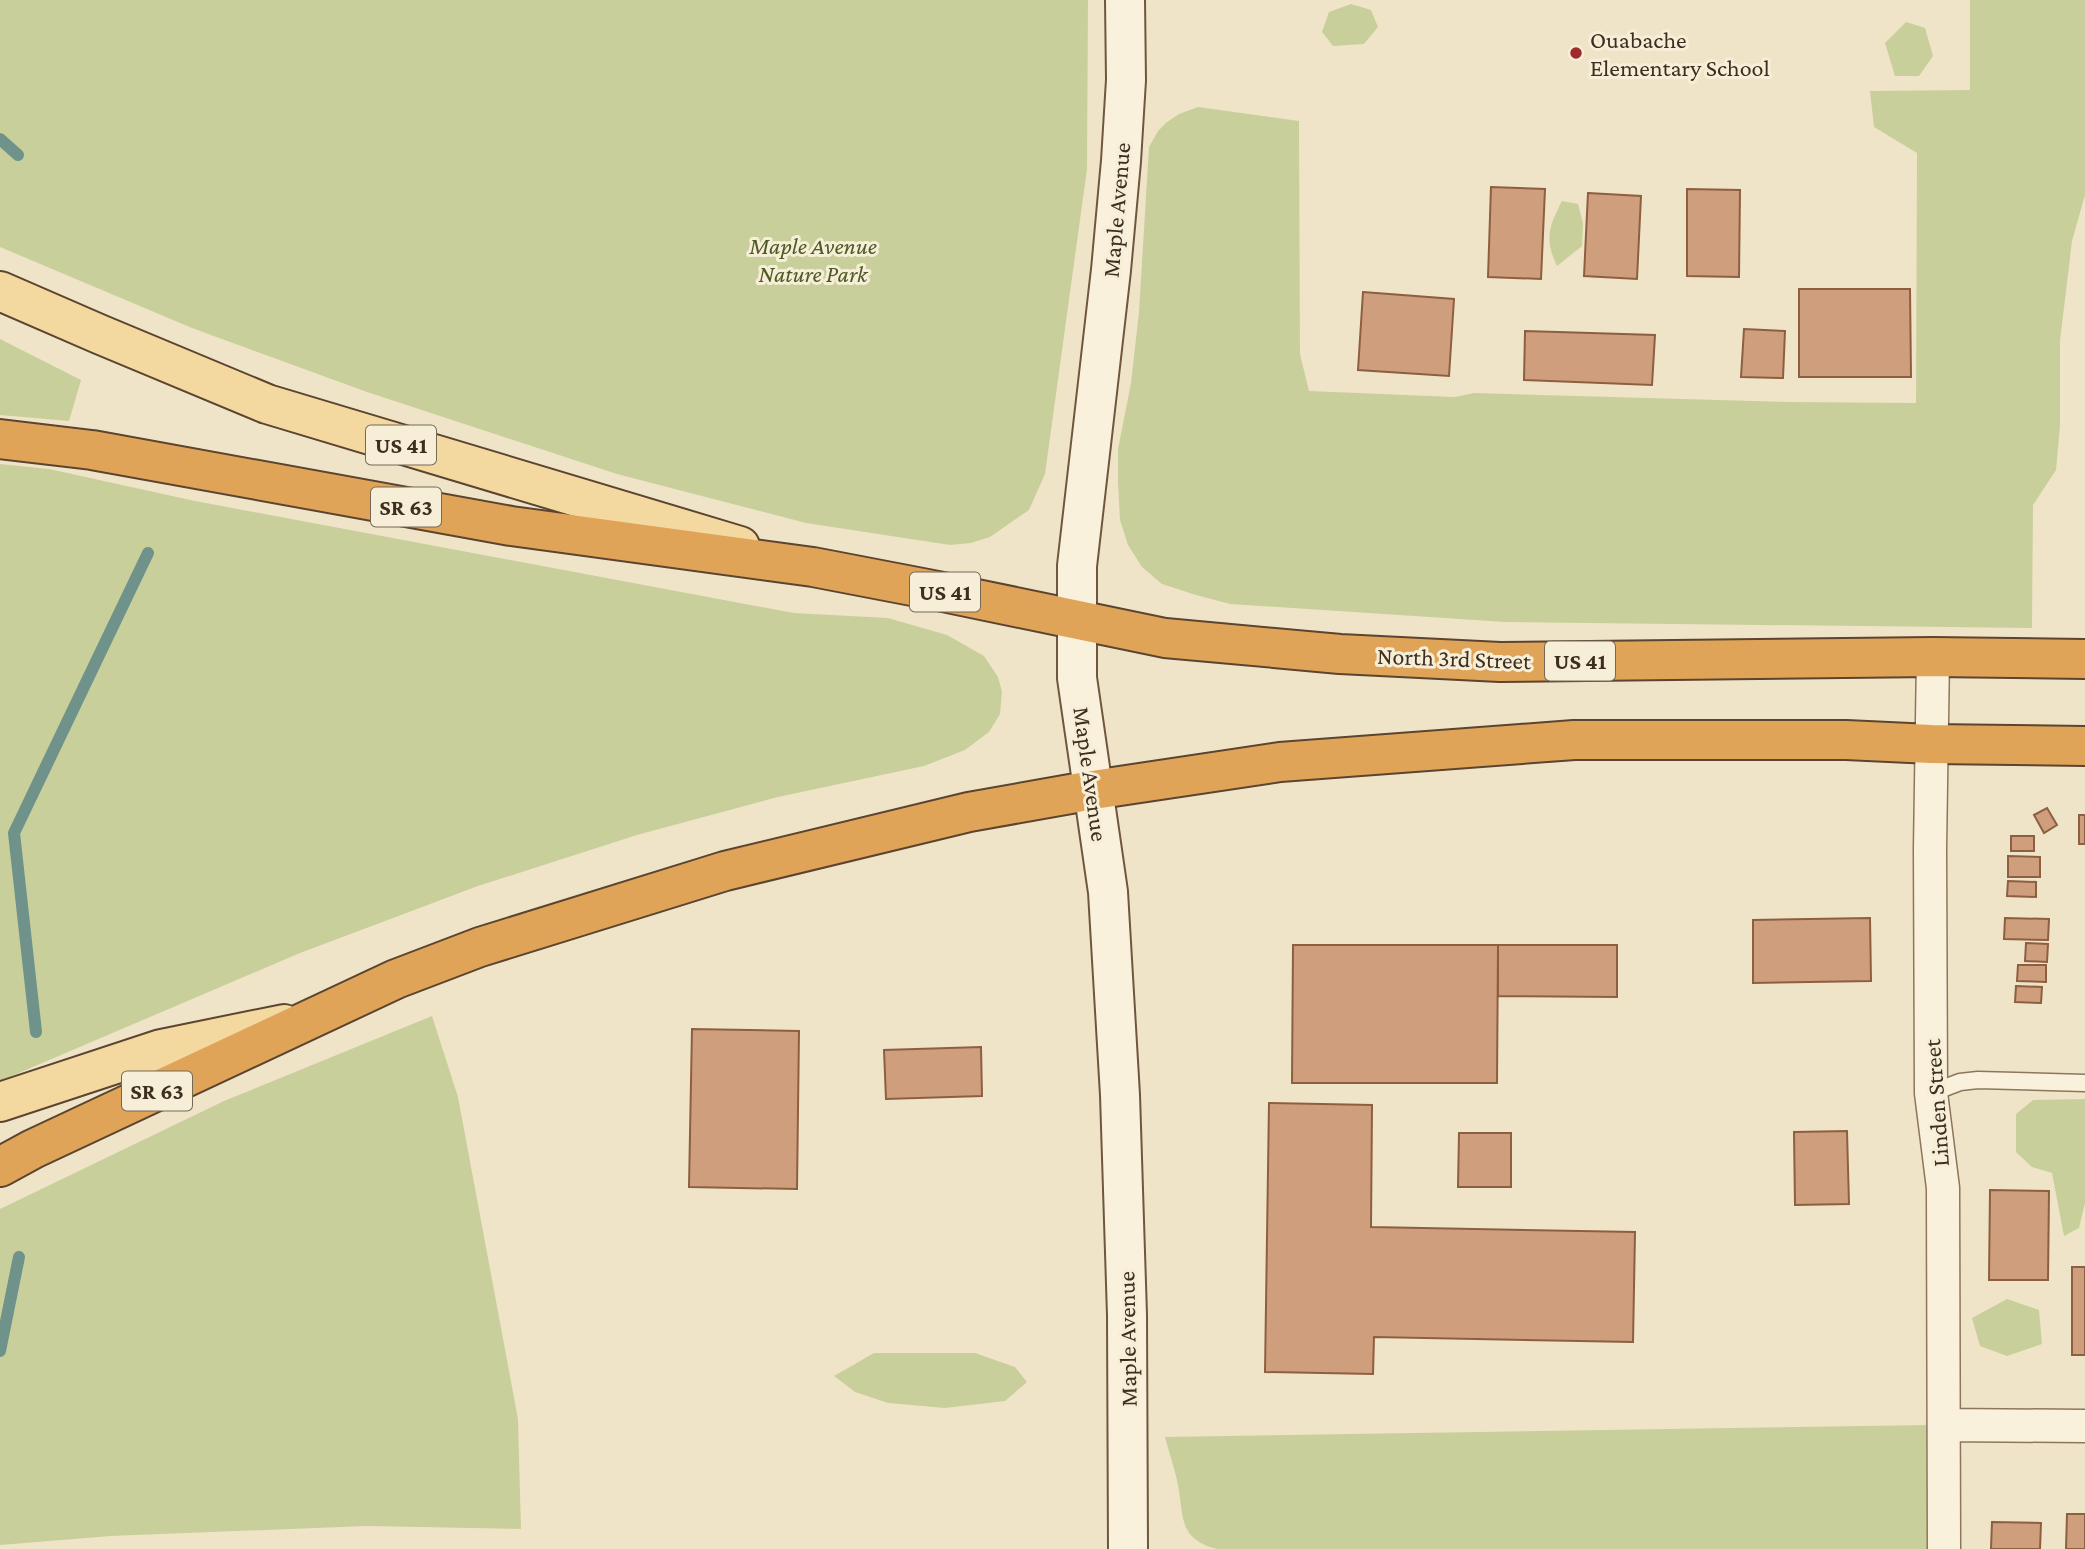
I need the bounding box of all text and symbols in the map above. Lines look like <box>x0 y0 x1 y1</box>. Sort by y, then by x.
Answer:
place label: Ouabache Elementary School <box>1590 26 1770 81</box>
marker: Ouabache Elementary School <box>1568 45 1584 61</box>
street label: Maple Avenue <box>1097 141 1135 279</box>
park label: Maple Avenue Nature Park <box>748 232 877 287</box>
road number: US 41 <box>366 426 436 464</box>
road number: SR 63 <box>371 488 441 526</box>
road number: US 41 <box>910 572 980 612</box>
street label: North 3rd Street <box>1376 642 1533 674</box>
road number: US 41 <box>1545 642 1615 680</box>
street label: Maple Avenue <box>1068 705 1114 843</box>
street label: Linden Street <box>1918 1037 1954 1168</box>
road number: SR 63 <box>122 1072 192 1110</box>
street label: Maple Avenue <box>1112 1271 1142 1407</box>

